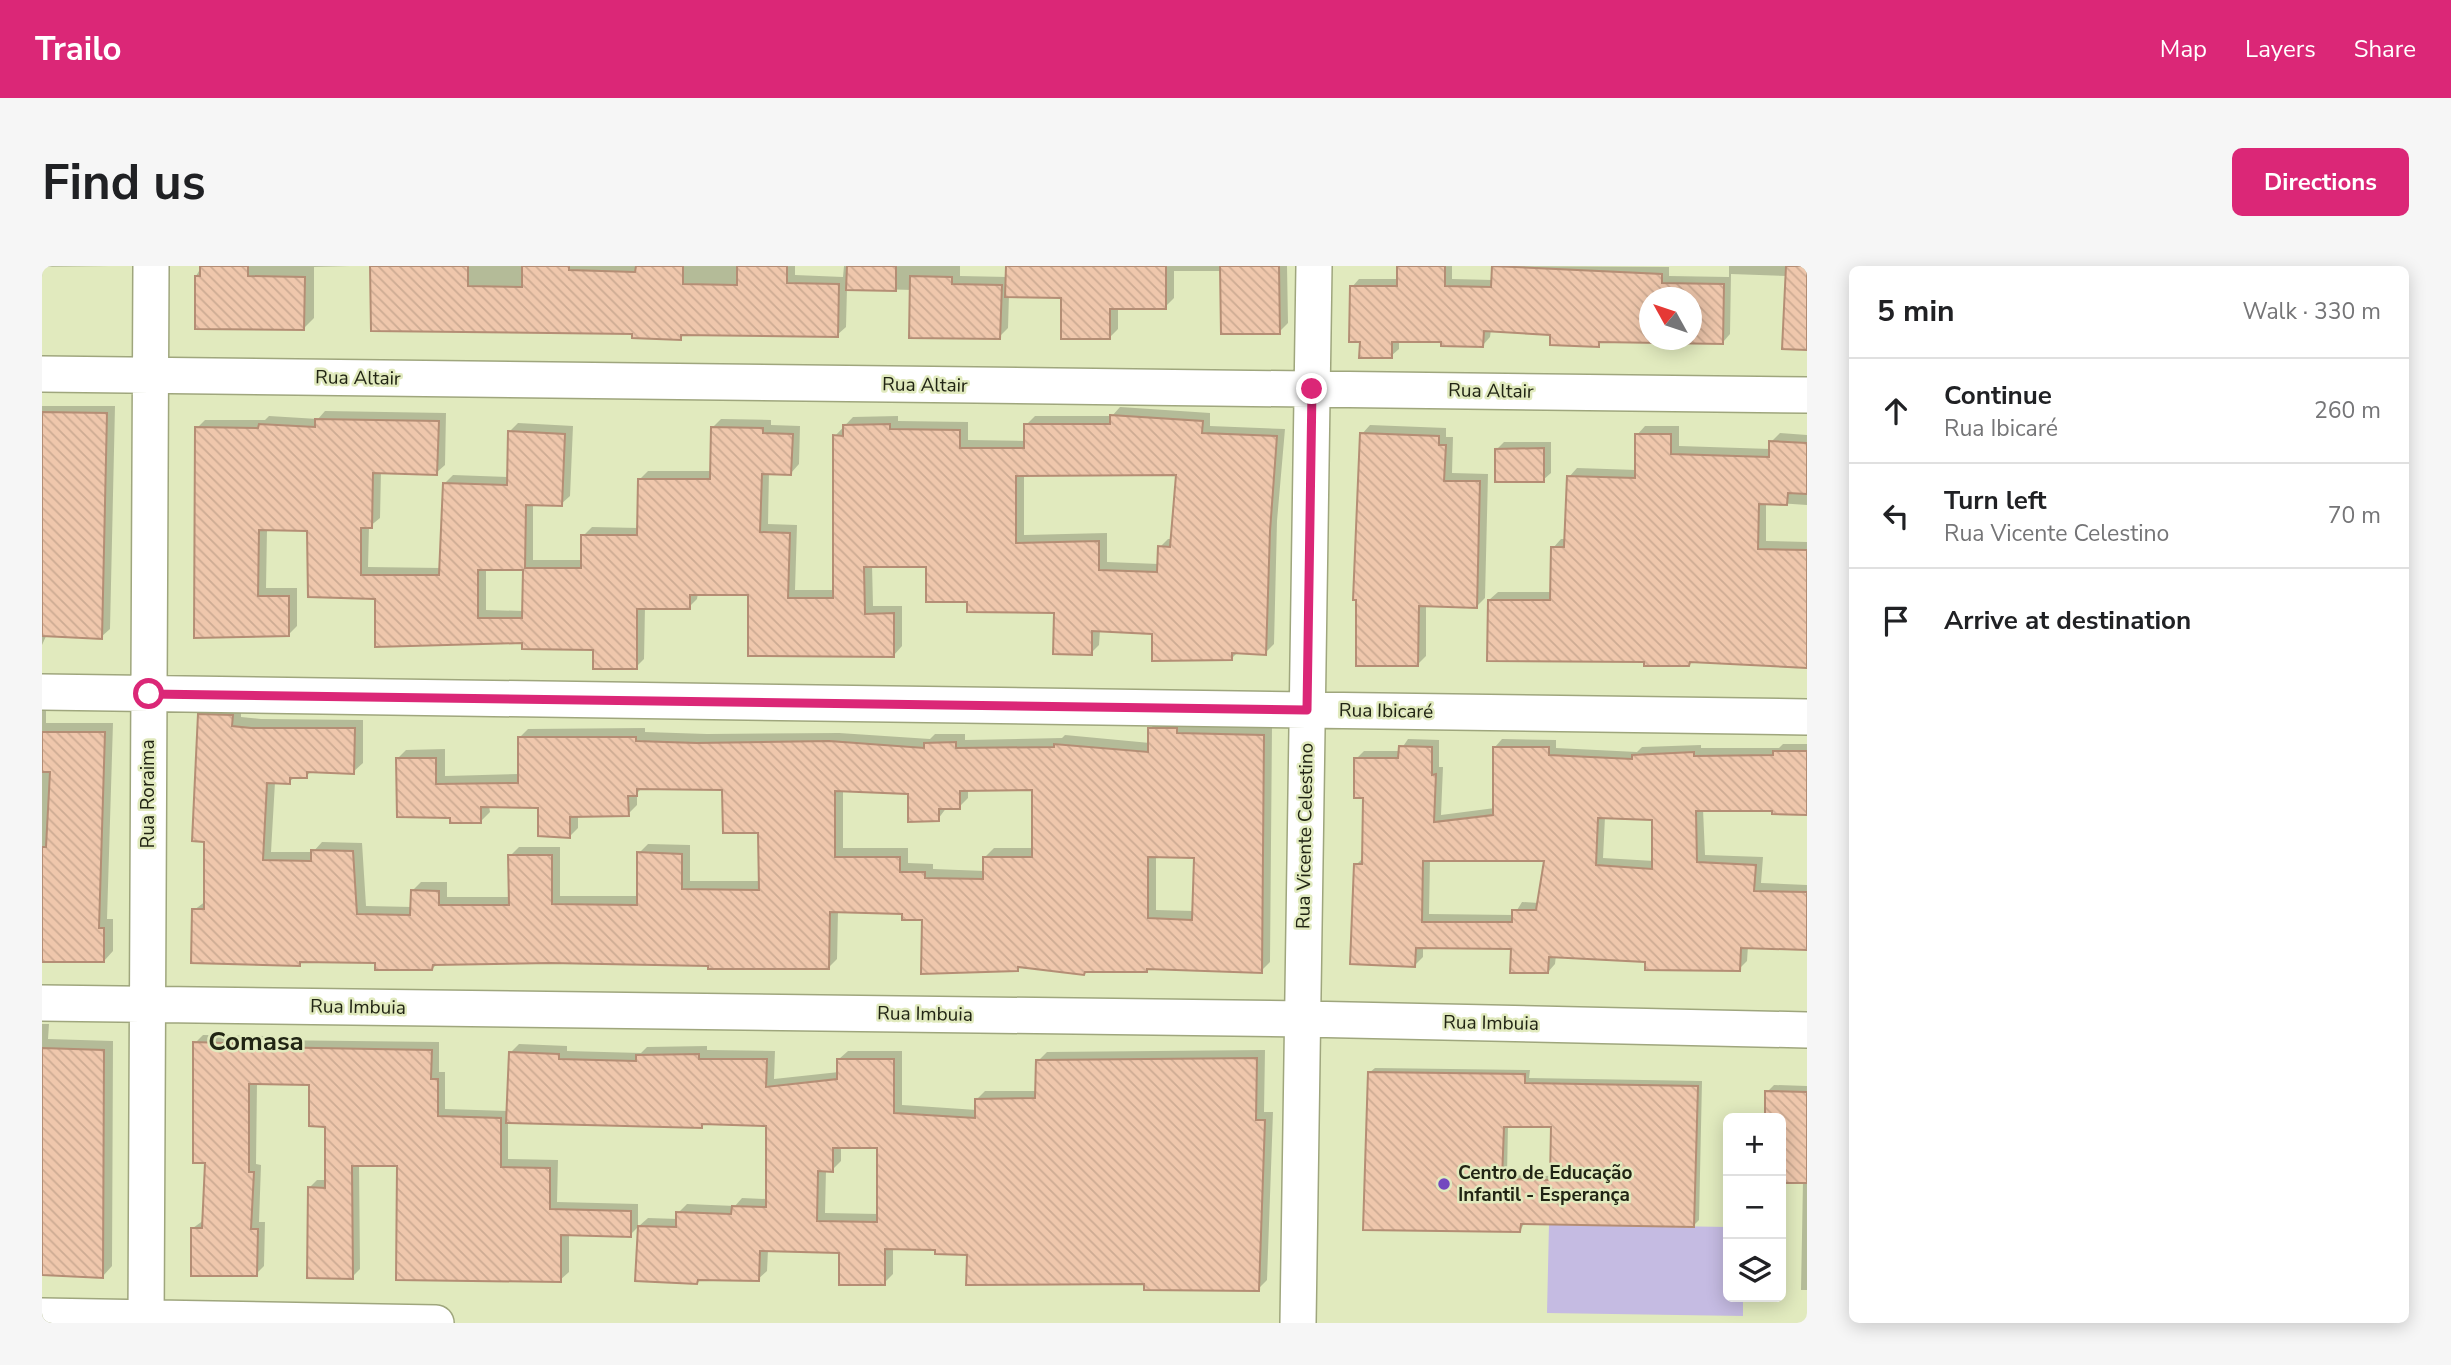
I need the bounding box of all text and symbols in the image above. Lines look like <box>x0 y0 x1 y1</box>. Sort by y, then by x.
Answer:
text: Trailo <box>35 27 122 72</box>
text: Map <box>2160 33 2207 65</box>
text: Layers <box>2245 33 2316 65</box>
text: Share <box>2354 33 2416 65</box>
button: Directions <box>2232 148 2409 216</box>
text: Find us <box>42 149 206 216</box>
north arrow <box>1639 287 1702 350</box>
text: 5 min <box>1877 291 1955 332</box>
text: Walk · 330 m <box>2242 296 2381 327</box>
street label: Rua Altair <box>315 364 401 392</box>
street label: Rua Altair <box>882 371 968 399</box>
route end <box>1296 373 1327 404</box>
street label: Rua Altair <box>1448 377 1534 405</box>
text: Continue <box>1944 378 2052 413</box>
icon: ahead <box>1877 392 1915 430</box>
text: 260 m <box>2314 395 2381 426</box>
text: Rua Ibicaré <box>1944 413 2058 444</box>
text: Turn left <box>1944 483 2047 518</box>
icon: left <box>1877 497 1915 535</box>
text: 70 m <box>2328 500 2381 531</box>
text: Rua Vicente Celestino <box>1944 518 2169 549</box>
icon: arrive <box>1877 602 1915 640</box>
text: Arrive at destination <box>1944 603 2191 638</box>
route start <box>133 678 164 709</box>
street label: Rua Ibicaré <box>1339 697 1433 725</box>
street label: Rua Roraima <box>135 740 161 848</box>
street label: Rua Vicente Celestino <box>1290 743 1320 929</box>
street label: Rua Imbuia <box>310 993 406 1021</box>
street label: Rua Imbuia <box>877 1000 973 1028</box>
street label: Rua Imbuia <box>1443 1009 1539 1037</box>
district label: Comasa <box>208 1024 304 1059</box>
map controls <box>1723 1113 1786 1302</box>
button: + <box>1723 1113 1786 1176</box>
place label: Centro de Educação Infantil - Esperança <box>1458 1160 1632 1208</box>
marker: Centro de Educação Infantil - Esperança <box>1436 1176 1452 1192</box>
button: − <box>1723 1176 1786 1239</box>
button: layers <box>1723 1239 1786 1302</box>

